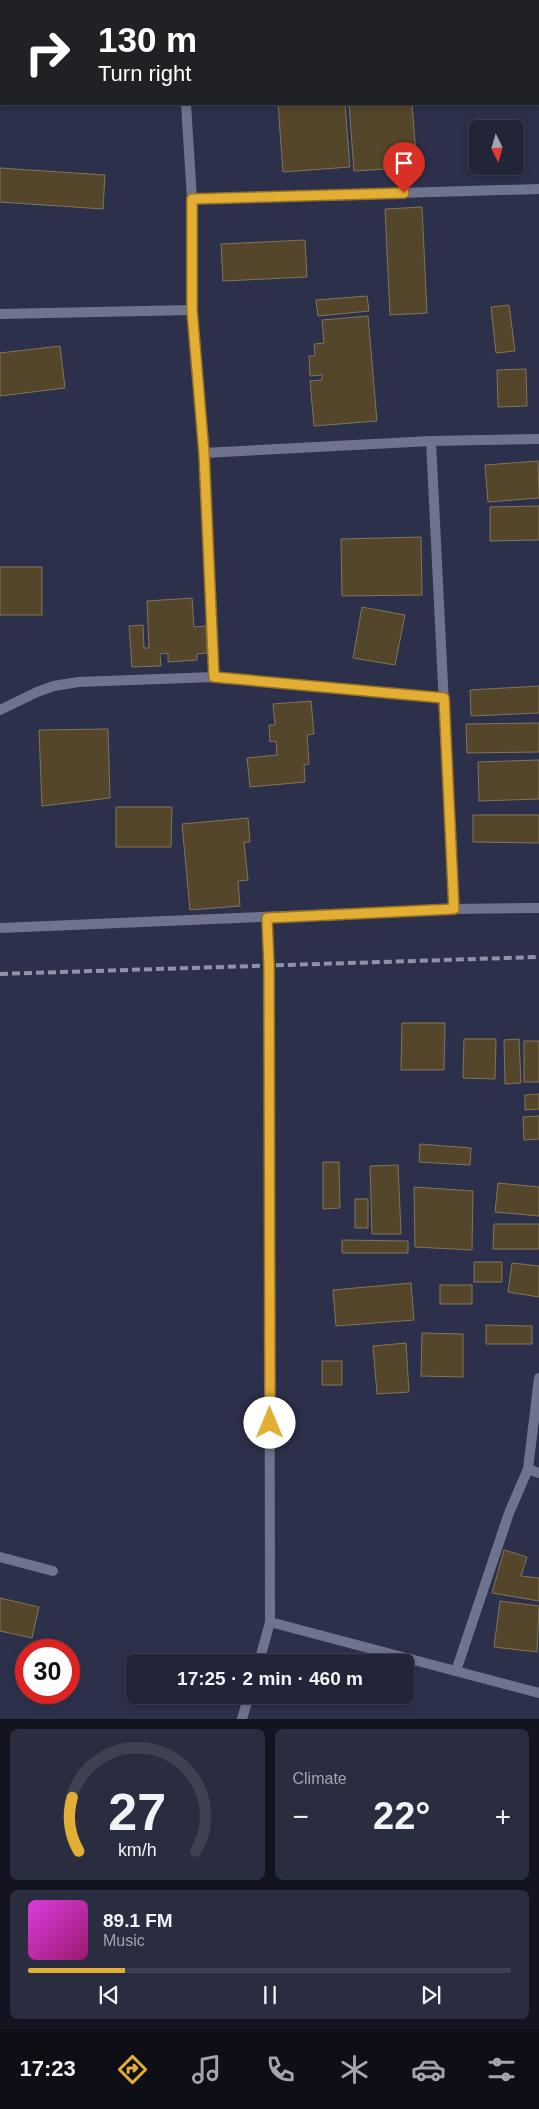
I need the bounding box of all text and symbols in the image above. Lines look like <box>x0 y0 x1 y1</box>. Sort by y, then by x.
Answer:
icon: right <box>15 20 80 85</box>
text: 130 m <box>98 20 197 59</box>
text: Turn right <box>98 61 191 86</box>
north arrow <box>469 120 524 175</box>
map controls <box>469 120 524 175</box>
pin <box>383 142 425 193</box>
icon: arrive <box>390 149 418 177</box>
position arrow <box>243 1396 295 1448</box>
speed limit sign: 30 <box>15 1639 80 1704</box>
text: 17:25 · 2 min · 460 m <box>177 1668 363 1689</box>
text: Climate <box>293 1770 347 1787</box>
text: 27 <box>108 1783 166 1841</box>
text: 22° <box>373 1795 430 1837</box>
text: − <box>293 1801 309 1832</box>
text: + <box>495 1801 511 1832</box>
text: km/h <box>118 1840 157 1860</box>
text: 89.1 FM <box>103 1910 173 1931</box>
text: Music <box>103 1932 145 1949</box>
icon: previous <box>95 1981 123 2009</box>
icon: pause <box>256 1981 284 2009</box>
icon: next <box>417 1981 445 2009</box>
icon: directions <box>115 2052 150 2087</box>
icon: music <box>189 2052 224 2087</box>
icon: phone <box>263 2052 298 2087</box>
icon: climate <box>337 2052 372 2087</box>
icon: car <box>411 2052 446 2087</box>
icon: filters <box>484 2052 519 2087</box>
text: 17:23 <box>19 2056 76 2081</box>

